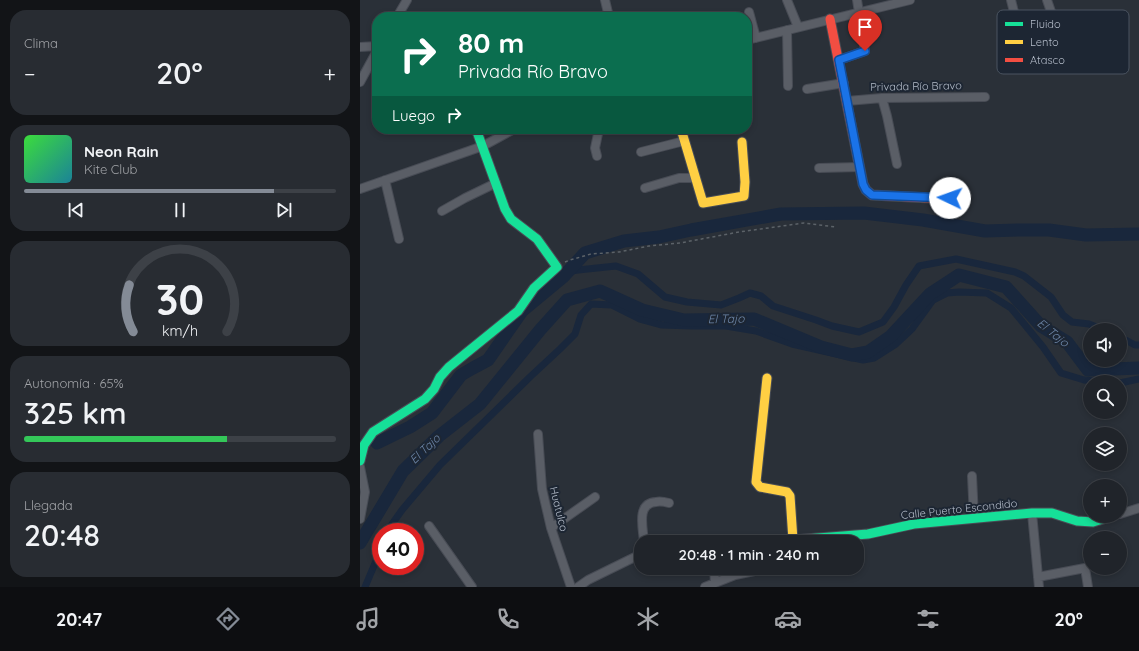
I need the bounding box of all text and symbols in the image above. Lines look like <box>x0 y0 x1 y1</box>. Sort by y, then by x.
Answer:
pin <box>848 10 882 51</box>
legend <box>997 10 1129 74</box>
icon: arrive <box>854 16 876 38</box>
text: Fluido <box>1030 17 1061 31</box>
text: 80 m <box>458 25 524 60</box>
icon: right <box>392 28 444 80</box>
text: Clima <box>24 35 58 51</box>
text: Lento <box>1030 35 1059 49</box>
text: Atasco <box>1030 53 1065 67</box>
text: 20° <box>156 54 203 92</box>
text: − <box>24 60 35 88</box>
text: + <box>324 60 336 88</box>
text: Privada Río Bravo <box>458 60 608 83</box>
street label: Privada Río Bravo <box>870 78 962 94</box>
icon: right <box>443 104 465 126</box>
text: Luego <box>392 106 435 125</box>
text: Neon Rain <box>84 142 159 161</box>
text: Kite Club <box>84 161 137 177</box>
position arrow <box>929 177 971 219</box>
icon: previous <box>65 199 87 221</box>
icon: pause <box>169 199 191 221</box>
icon: next <box>273 199 295 221</box>
text: 30 <box>156 272 204 324</box>
water label: El Tajo <box>708 311 745 326</box>
water label: El Tajo <box>1034 315 1073 350</box>
text: km/h <box>162 321 198 339</box>
map controls <box>1083 323 1127 575</box>
button: sound <box>1083 323 1127 367</box>
text: Autonomía · 65% <box>24 375 124 391</box>
button: search <box>1083 375 1127 419</box>
text: 325 km <box>24 394 127 432</box>
button: layers <box>1083 427 1127 471</box>
water label: El Tajo <box>406 430 444 467</box>
button: + <box>1083 479 1127 523</box>
street label: Huatulco <box>547 485 571 533</box>
street label: Calle Puerto Escondido <box>900 496 1018 522</box>
text: Llegada <box>24 497 73 513</box>
text: 20:48 <box>24 516 100 554</box>
speed limit sign: 40 <box>372 523 424 575</box>
button: − <box>1083 531 1127 575</box>
text: 20:48 · 1 min · 240 m <box>679 545 819 564</box>
icon: directions <box>214 605 242 633</box>
icon: music <box>354 605 382 633</box>
icon: phone <box>494 605 522 633</box>
icon: climate <box>634 605 662 633</box>
icon: car <box>774 605 802 633</box>
icon: filters <box>914 605 942 633</box>
text: 20:47 <box>56 608 102 631</box>
text: 20° <box>1054 608 1083 631</box>

